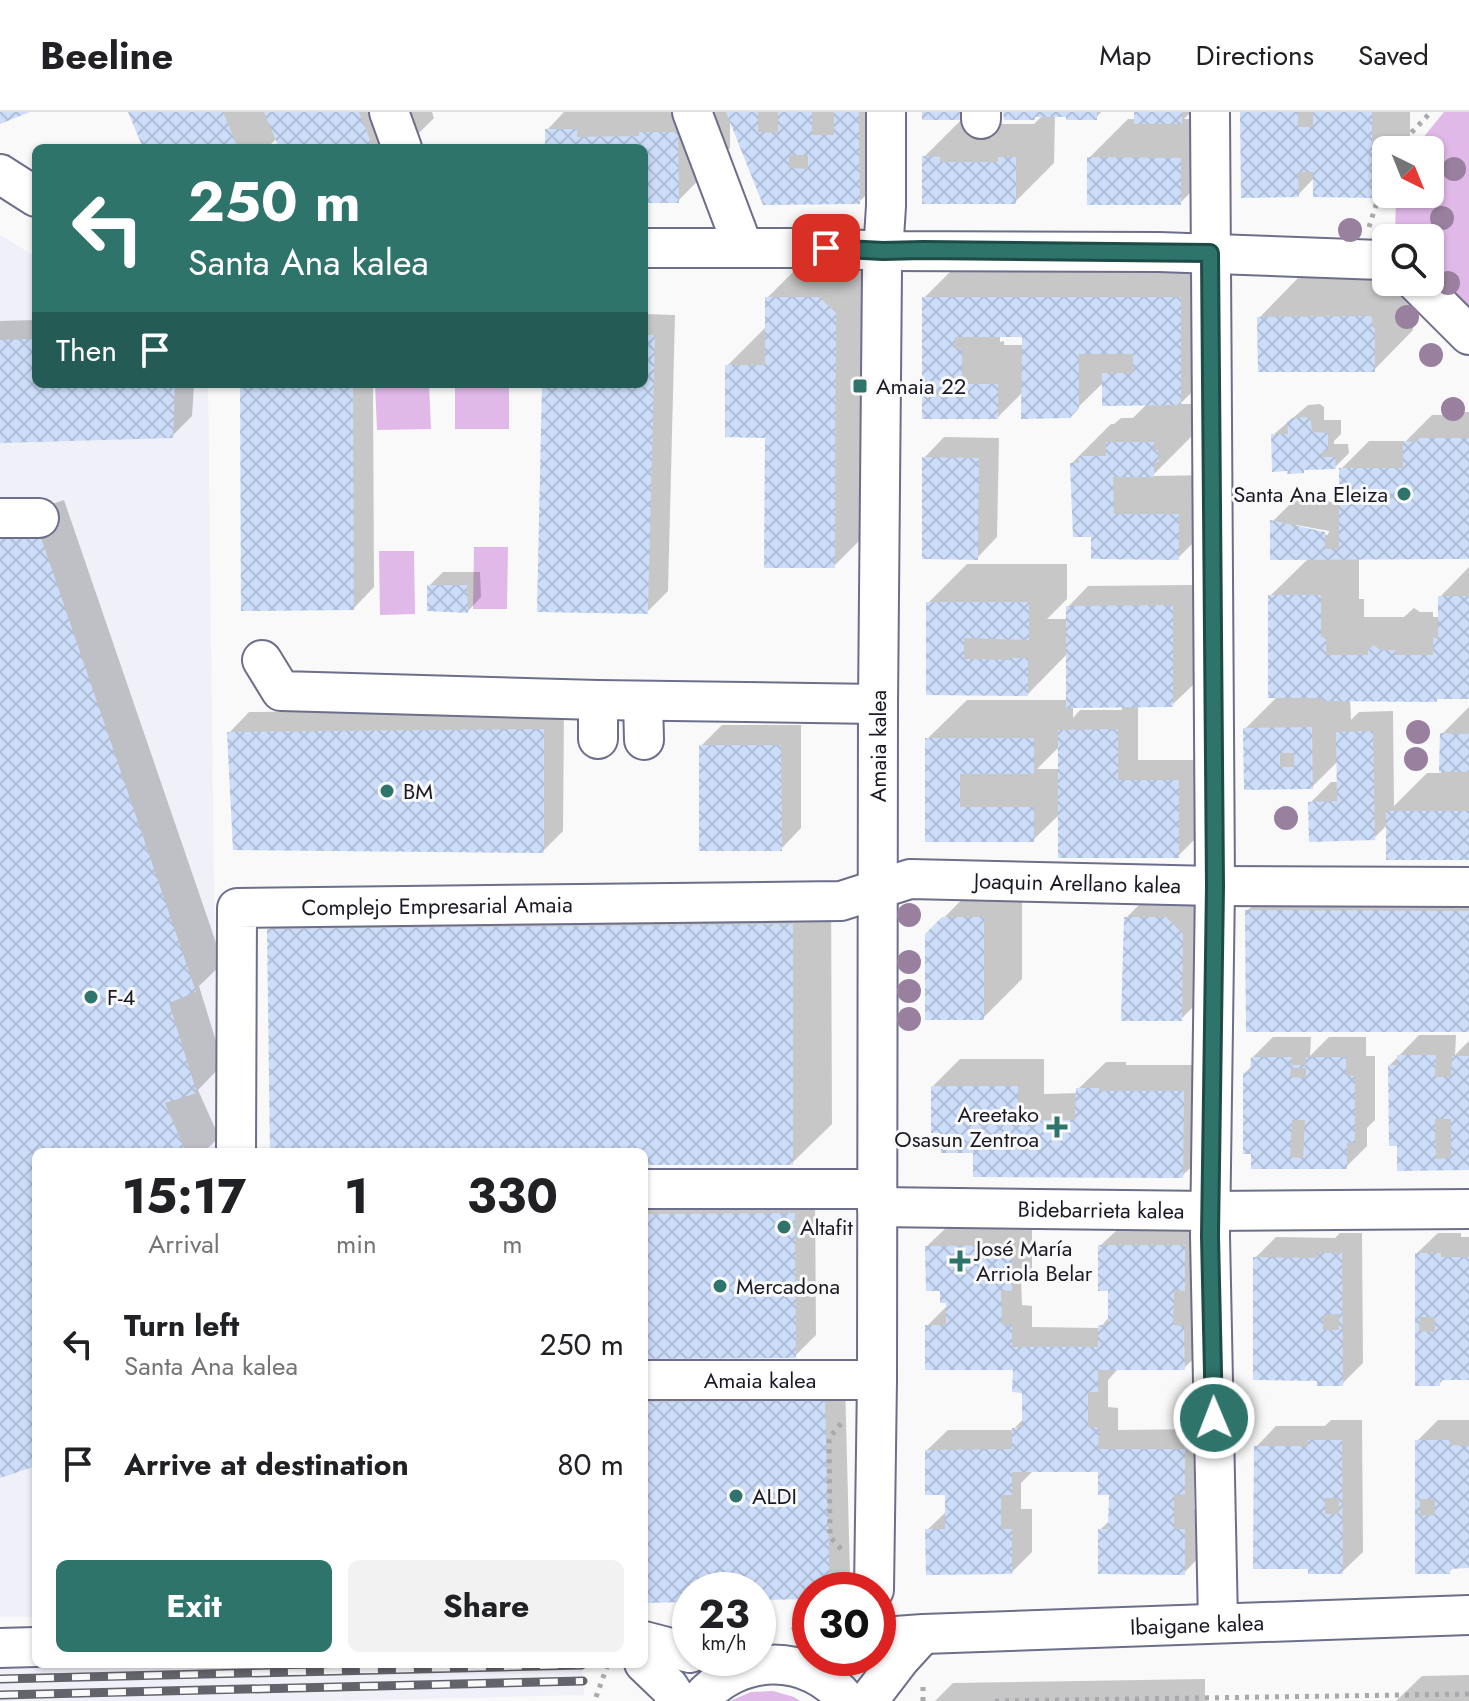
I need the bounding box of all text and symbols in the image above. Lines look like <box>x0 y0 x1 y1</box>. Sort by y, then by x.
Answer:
text: Beeline <box>40 28 173 83</box>
text: Map <box>1099 35 1151 76</box>
text: Directions <box>1195 35 1314 76</box>
text: Saved <box>1358 35 1429 76</box>
north arrow <box>1372 136 1444 208</box>
map controls <box>1372 136 1444 296</box>
text: 250 m <box>188 161 361 242</box>
icon: left <box>56 176 160 280</box>
pin <box>792 214 860 282</box>
button: search <box>1372 224 1444 296</box>
icon: arrive <box>804 226 848 270</box>
text: Santa Ana kalea <box>188 236 429 288</box>
icon: arrive <box>133 328 177 372</box>
text: Then <box>56 329 117 372</box>
place label: Amaia 22 <box>876 370 966 402</box>
marker: Amaia 22 <box>851 377 869 395</box>
place label: Santa Ana Eleiza <box>1233 478 1388 510</box>
marker: Santa Ana Eleiza <box>1395 485 1413 503</box>
street label: Amaia kalea <box>862 690 894 802</box>
place label: BM <box>403 775 433 807</box>
marker: BM <box>378 782 396 800</box>
street label: Joaquin Arellano kalea <box>971 864 1181 901</box>
street label: Complejo Empresarial Amaia <box>301 888 573 923</box>
place label: F-4 <box>107 981 136 1013</box>
marker: F-4 <box>82 988 100 1006</box>
place label: Areetako Osasun Zentroa <box>894 1098 1039 1155</box>
marker: Areetako Osasun Zentroa <box>1046 1116 1068 1138</box>
text: 15:17 <box>122 1162 246 1231</box>
text: 1 <box>344 1162 369 1231</box>
text: 330 <box>467 1162 558 1231</box>
street label: Bidebarrieta kalea <box>1017 1193 1185 1227</box>
place label: Altafit <box>800 1211 853 1243</box>
marker: Altafit <box>775 1218 793 1236</box>
text: Arrival <box>148 1225 220 1263</box>
text: min <box>336 1225 377 1263</box>
text: m <box>502 1225 523 1263</box>
place label: José María Arriola Belar <box>973 1232 1093 1289</box>
marker: José María Arriola Belar <box>951 1252 969 1270</box>
place label: Mercadona <box>736 1270 840 1302</box>
marker: Mercadona <box>711 1277 729 1295</box>
text: Turn left <box>124 1304 239 1347</box>
icon: left <box>56 1322 100 1366</box>
text: 250 m <box>540 1323 624 1366</box>
text: Santa Ana kalea <box>124 1347 298 1385</box>
street label: Amaia kalea <box>704 1364 816 1396</box>
position arrow <box>1172 1376 1256 1460</box>
icon: arrive <box>56 1442 100 1486</box>
text: Arrive at destination <box>124 1443 409 1486</box>
text: 80 m <box>557 1443 624 1486</box>
place label: ALDI <box>752 1480 797 1512</box>
marker: ALDI <box>727 1487 745 1505</box>
button: Exit <box>56 1560 332 1652</box>
button: Share <box>348 1560 624 1652</box>
speed limit sign: 30 <box>792 1572 896 1676</box>
text: 23 <box>698 1585 750 1643</box>
street label: Ibaigane kalea <box>1129 1606 1265 1643</box>
text: km/h <box>701 1629 747 1658</box>

